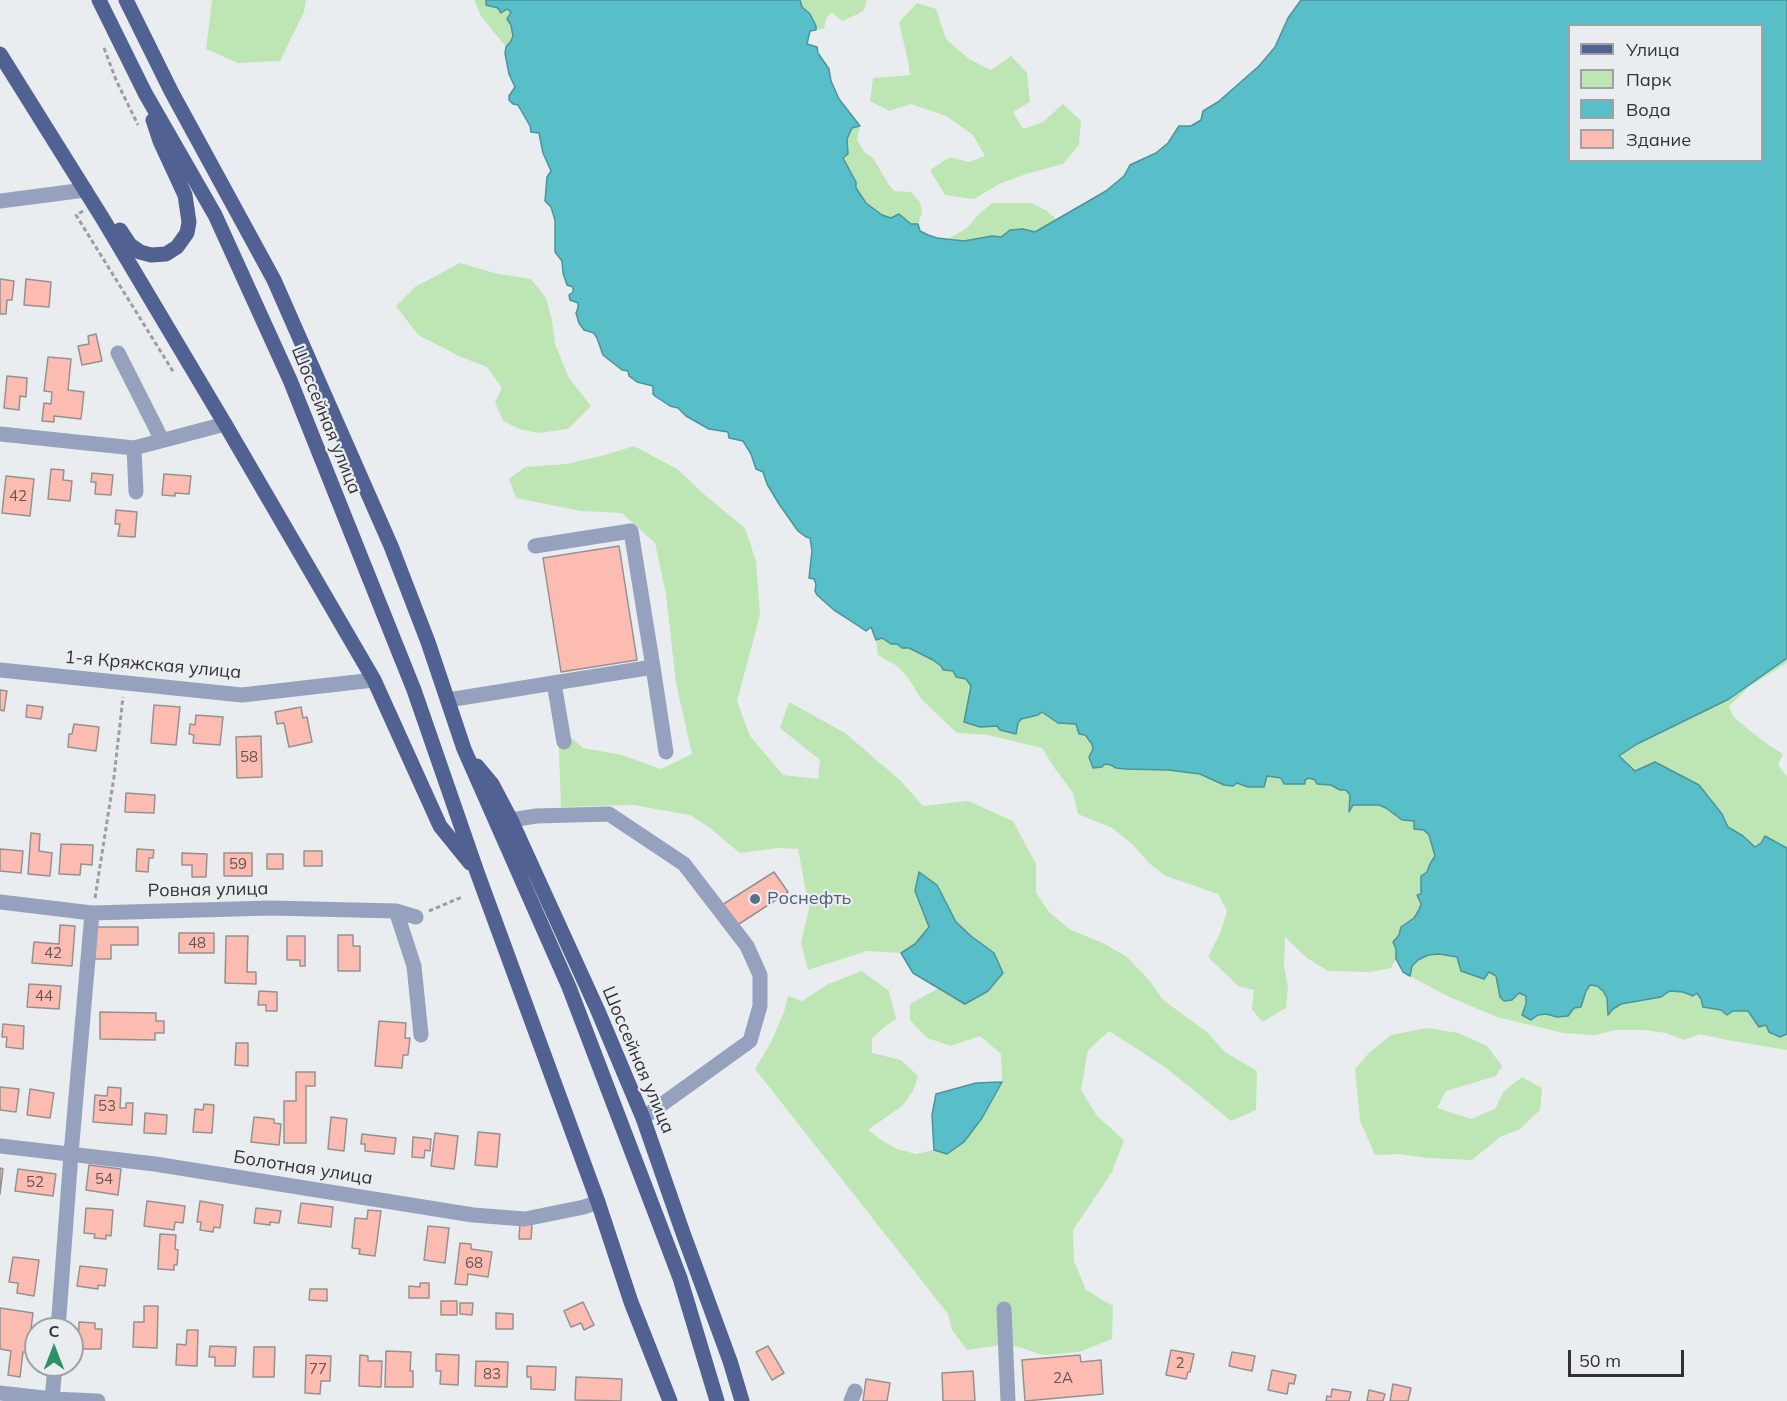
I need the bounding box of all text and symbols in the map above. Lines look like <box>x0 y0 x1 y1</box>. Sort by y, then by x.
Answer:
legend <box>1568 24 1763 162</box>
text: Улица <box>1626 38 1680 61</box>
text: Парк <box>1626 68 1671 91</box>
text: Вода <box>1626 98 1671 121</box>
text: Здание <box>1626 128 1691 151</box>
street label: Шоссейная улица <box>286 343 366 497</box>
house number: 42 <box>9 487 27 505</box>
street label: 1-я Кряжская улица <box>64 647 242 683</box>
house number: 58 <box>240 748 258 766</box>
house number: 59 <box>229 855 247 873</box>
street label: Ровная улица <box>147 878 269 902</box>
place label: Роснефть <box>767 888 851 910</box>
marker: Роснефть <box>748 892 762 906</box>
house number: 48 <box>188 934 206 952</box>
house number: 42 <box>44 944 62 962</box>
street label: Шоссейная улица <box>597 983 679 1137</box>
house number: 44 <box>35 987 53 1005</box>
house number: 53 <box>98 1097 116 1115</box>
street label: Болотная улица <box>232 1146 374 1190</box>
house number: 54 <box>95 1170 113 1188</box>
house number: 52 <box>26 1173 44 1191</box>
house number: 68 <box>465 1254 483 1272</box>
north arrow <box>24 1317 84 1377</box>
text: С <box>49 1321 59 1341</box>
scale bar <box>1571 1338 1686 1376</box>
text: 50 m <box>1579 1349 1621 1372</box>
house number: 2 <box>1176 1354 1184 1372</box>
house number: 77 <box>309 1360 327 1378</box>
house number: 83 <box>483 1365 501 1383</box>
house number: 2А <box>1053 1369 1073 1387</box>

